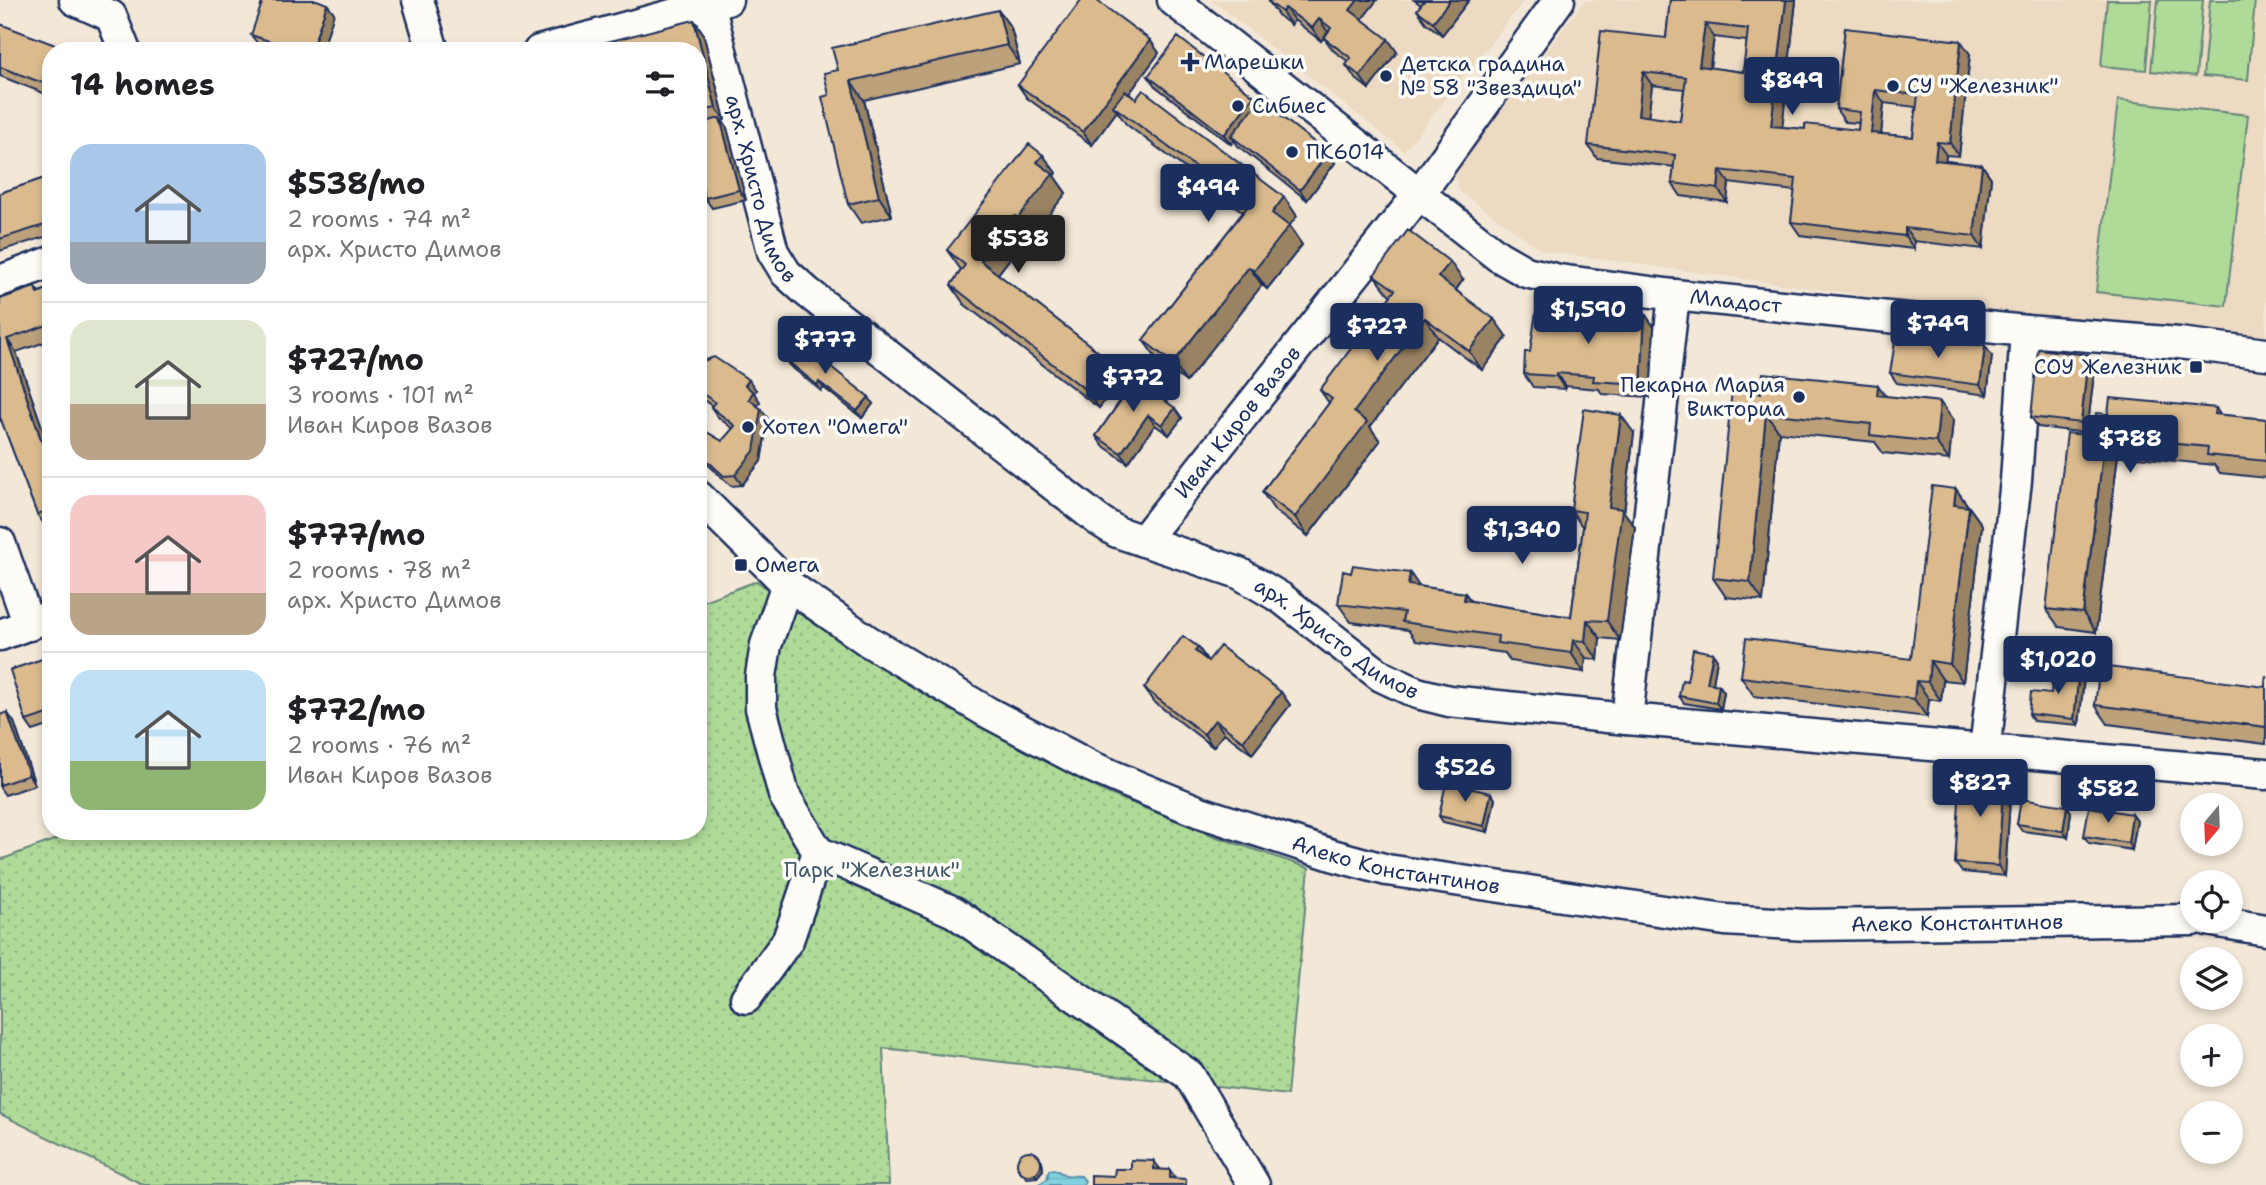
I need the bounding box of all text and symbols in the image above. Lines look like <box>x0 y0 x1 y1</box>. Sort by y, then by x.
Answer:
place label: Марешки <box>1204 48 1305 76</box>
place label: Детска градина № 58 "Звездица" <box>1400 50 1582 102</box>
marker: Марешки <box>1182 54 1198 70</box>
pin: $849 <box>1751 58 1833 117</box>
text: 14 homes <box>70 64 215 105</box>
icon: filters <box>641 65 679 103</box>
text: $849 <box>1760 65 1824 95</box>
marker: Детска градина № 58 "Звездица" <box>1378 68 1394 84</box>
place label: СУ "Железник" <box>1907 72 2059 100</box>
marker: СУ "Железник" <box>1885 78 1901 94</box>
street label: арх. Христо Димов <box>719 91 802 289</box>
place label: Сибиес <box>1252 92 1326 120</box>
marker: Сибиес <box>1230 98 1246 114</box>
place label: ПК6014 <box>1306 138 1384 166</box>
marker: ПК6014 <box>1284 144 1300 160</box>
text: $538/mo <box>287 163 425 204</box>
pin: $494 <box>1167 164 1249 224</box>
icon: home <box>126 172 210 256</box>
text: $494 <box>1176 172 1240 202</box>
text: 2 rooms · 74 m² <box>287 204 471 234</box>
pin: $538 <box>977 216 1059 275</box>
text: $538 <box>987 223 1049 253</box>
text: арх. Христо Димов <box>287 234 501 264</box>
street label: Младост <box>1689 283 1783 320</box>
pin: $1,590 <box>1531 286 1645 346</box>
text: $1,590 <box>1550 294 1626 324</box>
pin: $749 <box>1897 300 1979 360</box>
pin: $727 <box>1336 304 1418 363</box>
text: $749 <box>1907 308 1969 338</box>
text: $727 <box>1346 311 1408 341</box>
pin: $777 <box>784 316 866 376</box>
text: $777 <box>794 324 856 354</box>
text: $727/mo <box>287 339 424 380</box>
street label: Иван Киров Вазов <box>1168 340 1307 504</box>
icon: home <box>126 348 210 432</box>
place label: СОУ Железник <box>2034 353 2182 381</box>
pin: $772 <box>1092 354 1174 414</box>
marker: СОУ Железник <box>2188 359 2204 375</box>
text: $772 <box>1102 362 1164 392</box>
place label: Пекарна Мария Викториа <box>1621 371 1785 423</box>
text: 3 rooms · 101 m² <box>287 380 474 410</box>
marker: Пекарна Мария Викториа <box>1791 389 1807 405</box>
text: Иван Киров Вазов <box>287 410 492 440</box>
place label: Хотел "Омега" <box>762 413 908 441</box>
pin: $788 <box>2089 416 2171 475</box>
marker: Хотел "Омега" <box>740 419 756 435</box>
text: $788 <box>2098 423 2162 453</box>
pin: $1,340 <box>1465 506 1579 566</box>
text: $777/mo <box>287 514 425 555</box>
text: $1,340 <box>1483 514 1561 544</box>
icon: home <box>126 523 210 607</box>
place label: Омега <box>755 551 819 579</box>
text: 2 rooms · 78 m² <box>287 555 471 585</box>
marker: Омега <box>733 557 749 573</box>
street label: арх. Христо Димов <box>1249 571 1423 706</box>
text: арх. Христо Димов <box>287 585 501 615</box>
pin: $1,020 <box>2001 636 2115 696</box>
text: $1,020 <box>2019 644 2097 674</box>
text: $772/mo <box>287 689 426 730</box>
icon: home <box>126 698 210 782</box>
text: 2 rooms · 76 m² <box>287 730 471 760</box>
pin: $526 <box>1424 744 1506 804</box>
text: $526 <box>1434 752 1496 782</box>
text: Иван Киров Вазов <box>287 760 492 790</box>
pin: $827 <box>1939 760 2021 819</box>
pin: $582 <box>2067 766 2149 825</box>
text: $827 <box>1949 767 2011 797</box>
text: $582 <box>2077 773 2139 803</box>
north arrow <box>2180 793 2244 856</box>
map controls <box>2180 793 2243 1164</box>
street label: Алеко Константинов <box>1288 829 1502 901</box>
park label: Парк "Железник" <box>784 856 960 884</box>
button: locate <box>2180 870 2243 933</box>
street label: Алеко Константинов <box>1851 908 2063 938</box>
button: layers <box>2180 947 2243 1010</box>
button: + <box>2180 1024 2243 1087</box>
button: − <box>2180 1101 2243 1164</box>

